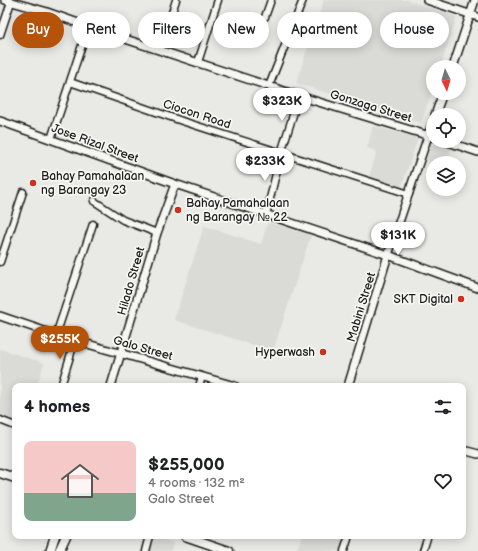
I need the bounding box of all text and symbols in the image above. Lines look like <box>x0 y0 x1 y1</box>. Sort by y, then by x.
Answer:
chip: Buy <box>12 12 64 48</box>
chip: Rent <box>72 12 130 48</box>
chip: Filters <box>138 12 205 48</box>
chip: New <box>213 12 269 48</box>
chip: Apartment <box>277 12 372 48</box>
chip: House <box>380 12 449 48</box>
north arrow <box>426 60 466 100</box>
map controls <box>426 60 466 196</box>
street label: Gonzaga Street <box>328 87 414 126</box>
pin: $323K <box>254 88 310 122</box>
text: $323K <box>262 93 302 109</box>
street label: Ciocon Road <box>161 96 233 133</box>
button: locate <box>426 108 466 148</box>
street label: Jose Rizal Street <box>49 121 141 166</box>
pin: $233K <box>237 148 293 182</box>
text: $233K <box>245 153 285 169</box>
button: layers <box>426 156 466 196</box>
place label: Bahay Pamahalaan ng Barangay 23 <box>41 169 145 198</box>
marker: Bahay Pamahalaan ng Barangay 23 <box>28 178 38 188</box>
place label: Bahay Pamahalaan ng Barangay № 22 <box>186 196 290 225</box>
marker: Bahay Pamahalaan ng Barangay № 22 <box>173 205 183 215</box>
pin: $131K <box>370 222 426 256</box>
text: $131K <box>380 227 416 243</box>
street label: Hilado Street <box>115 245 149 317</box>
street label: Mabini Street <box>344 270 379 344</box>
place label: SKT Digital <box>393 292 453 307</box>
marker: SKT Digital <box>456 294 466 304</box>
pin: $255K <box>32 326 88 360</box>
text: $255K <box>40 331 80 347</box>
street label: Galo Street <box>111 333 175 364</box>
place label: Hyperwash <box>255 345 315 360</box>
marker: Hyperwash <box>318 347 328 357</box>
icon: filters <box>432 396 454 418</box>
text: 4 homes <box>24 397 90 417</box>
text: $255,000 <box>148 455 225 475</box>
icon: home <box>56 457 104 505</box>
icon: heart <box>432 470 454 492</box>
text: 4 rooms · 132 m² <box>148 475 245 491</box>
text: Galo Street <box>148 491 214 507</box>

